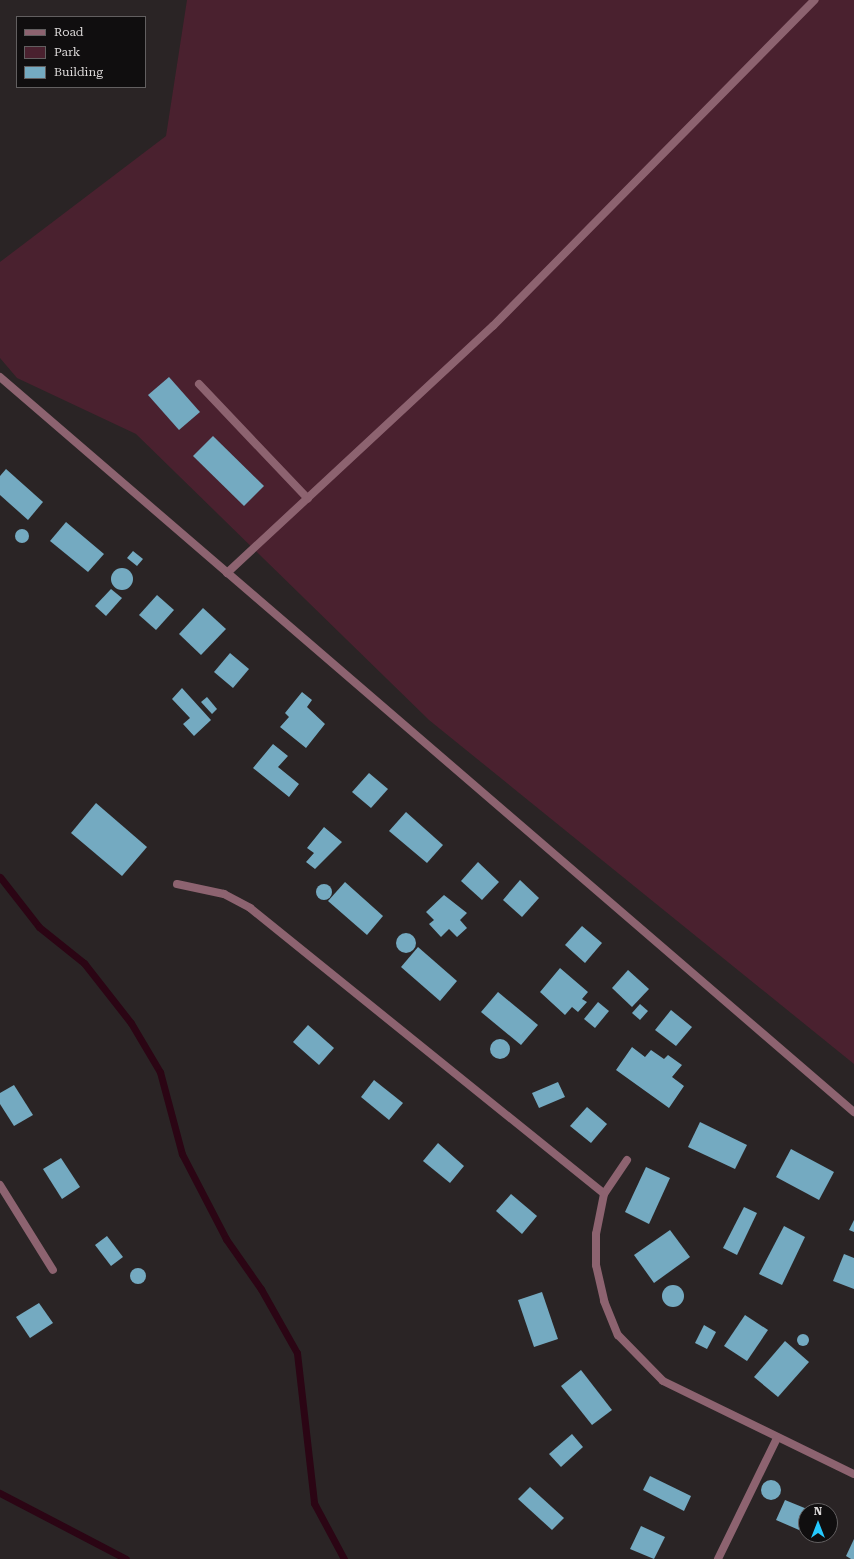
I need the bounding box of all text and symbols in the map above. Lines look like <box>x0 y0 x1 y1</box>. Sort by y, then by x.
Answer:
legend <box>16 16 146 88</box>
text: Road <box>54 25 83 39</box>
text: Park <box>54 45 80 59</box>
text: Building <box>54 65 103 79</box>
north arrow <box>798 1503 838 1543</box>
text: N <box>814 1505 822 1518</box>

